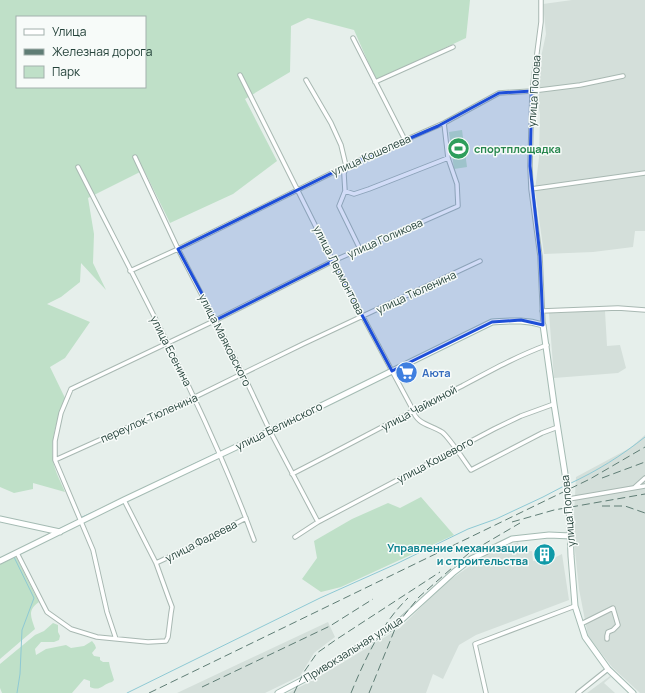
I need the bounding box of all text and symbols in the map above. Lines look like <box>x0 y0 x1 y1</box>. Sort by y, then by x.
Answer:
legend <box>16 16 146 88</box>
text: Улица <box>52 23 86 40</box>
text: Железная дорога <box>52 43 152 60</box>
street label: улица Попова <box>524 54 543 127</box>
text: Парк <box>52 63 81 80</box>
street label: улица Кошелева <box>329 130 413 179</box>
sports icon: спортплощадка <box>445 136 471 162</box>
place label: спортплощадка <box>474 141 561 156</box>
street label: улица Голикова <box>345 214 425 261</box>
street label: улица Лермонтова <box>310 222 368 317</box>
street label: улица Тюленина <box>373 266 458 317</box>
street label: улица Маяковского <box>196 291 255 389</box>
street label: улица Есенина <box>147 313 196 389</box>
supermarket icon: Аюта <box>394 360 420 386</box>
place label: Аюта <box>422 365 451 380</box>
street label: улица Чайкиной <box>378 381 459 434</box>
street label: переулок Тюленина <box>98 389 200 446</box>
street label: улица Белинского <box>233 398 325 453</box>
street label: улица Кошевого <box>394 433 476 486</box>
street label: улица Попова <box>557 474 578 548</box>
street label: улица Фадеева <box>162 516 239 565</box>
place label: Управление механизации и строительства <box>387 540 528 568</box>
building icon: Управление механизации и строительства <box>531 541 557 567</box>
street label: Привокзальная улица <box>300 612 405 685</box>

